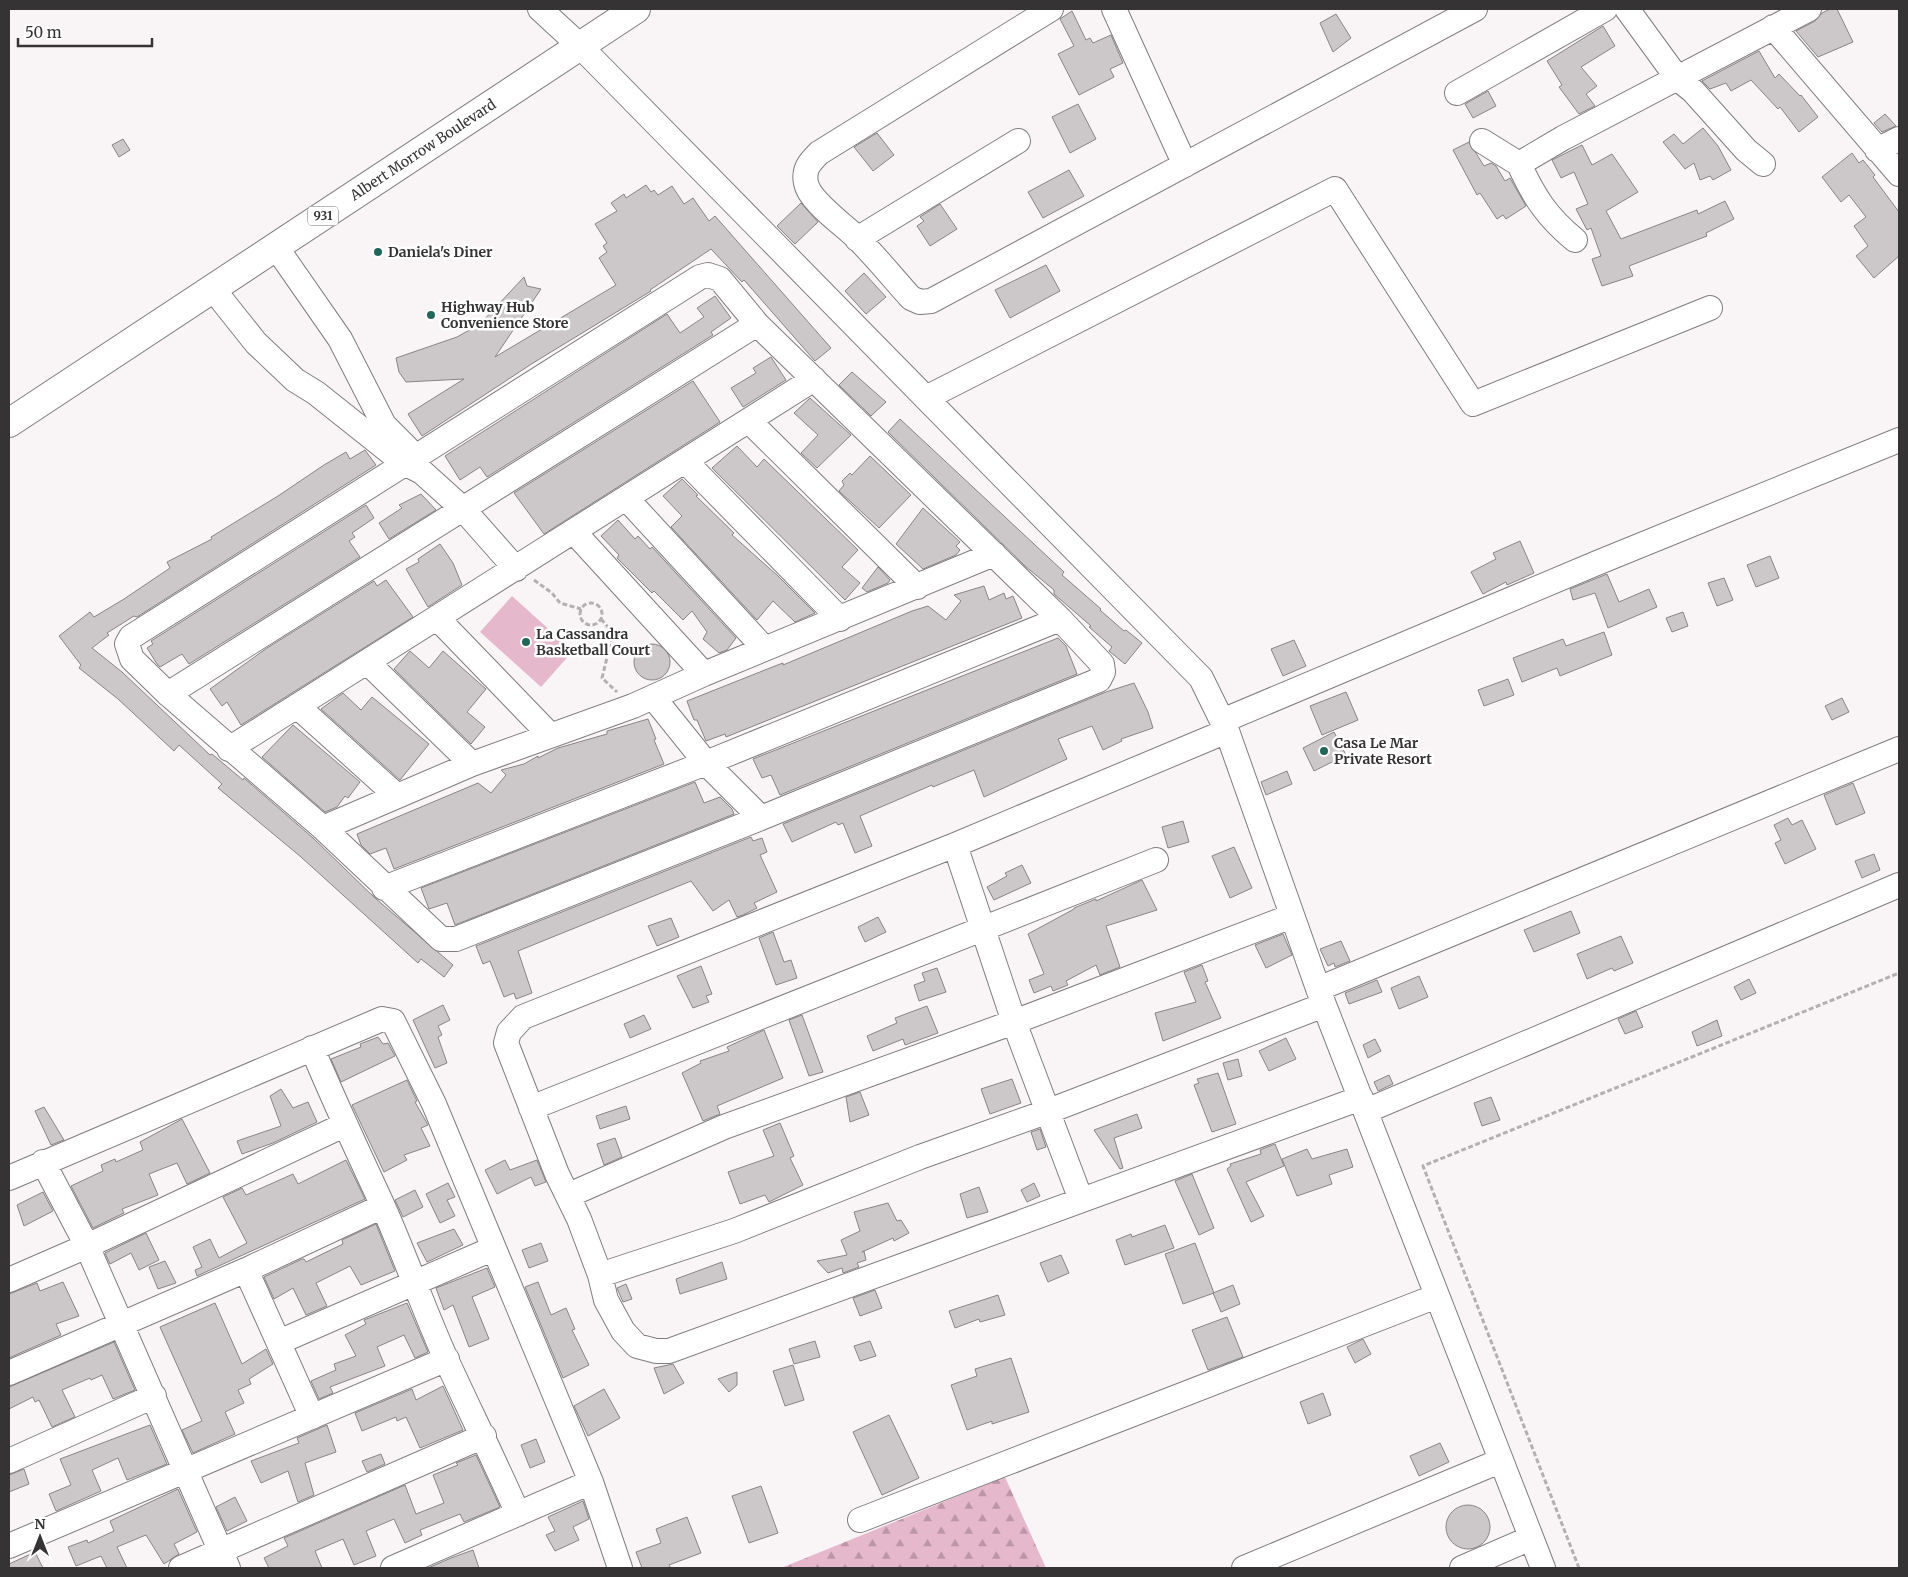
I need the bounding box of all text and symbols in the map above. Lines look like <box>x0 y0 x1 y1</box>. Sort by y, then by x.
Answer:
scale bar <box>18 15 151 47</box>
text: 50 m <box>25 23 62 42</box>
street label: Albert Morrow Boulevard <box>346 95 500 205</box>
road number: 931 <box>308 207 338 226</box>
place label: Daniela's Diner <box>388 243 493 261</box>
marker: Daniela's Diner <box>372 246 384 258</box>
place label: Highway Hub Convenience Store <box>441 298 569 332</box>
marker: Highway Hub Convenience Store <box>425 309 437 321</box>
place label: La Cassandra Basketball Court <box>536 625 651 659</box>
marker: La Cassandra Basketball Court <box>520 636 532 648</box>
place label: Casa Le Mar Private Resort <box>1334 734 1432 768</box>
marker: Casa Le Mar Private Resort <box>1318 745 1330 757</box>
north arrow <box>15 1512 65 1562</box>
text: N <box>34 1515 46 1533</box>

